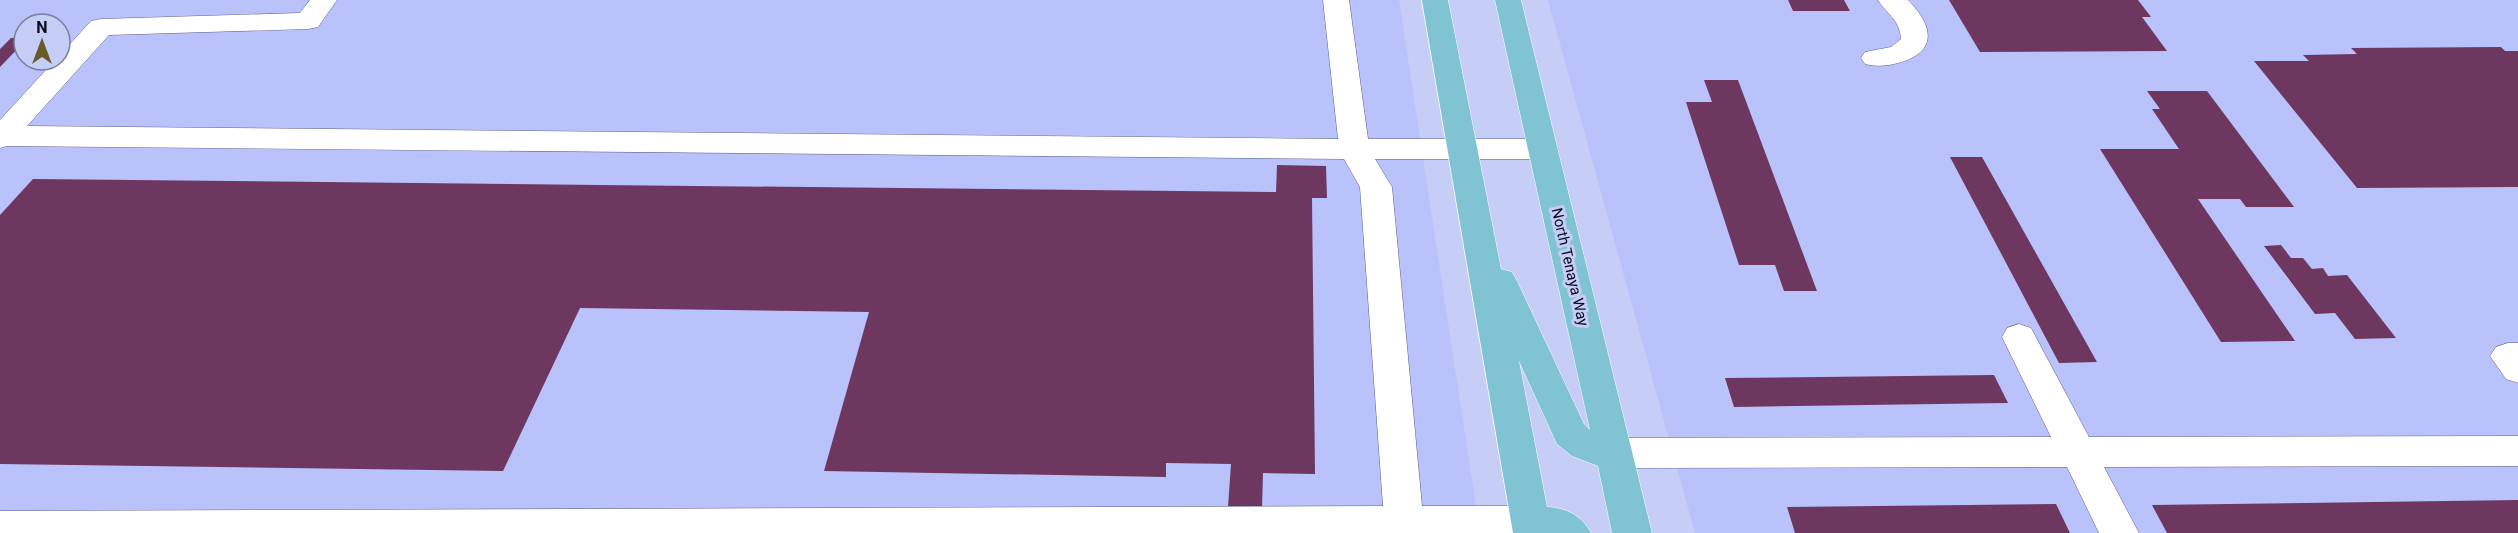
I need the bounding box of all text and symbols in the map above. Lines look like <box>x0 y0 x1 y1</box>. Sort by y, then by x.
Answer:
north arrow <box>12 12 72 72</box>
text: N <box>36 18 48 37</box>
street label: North Tenaya Way <box>1548 206 1592 328</box>

